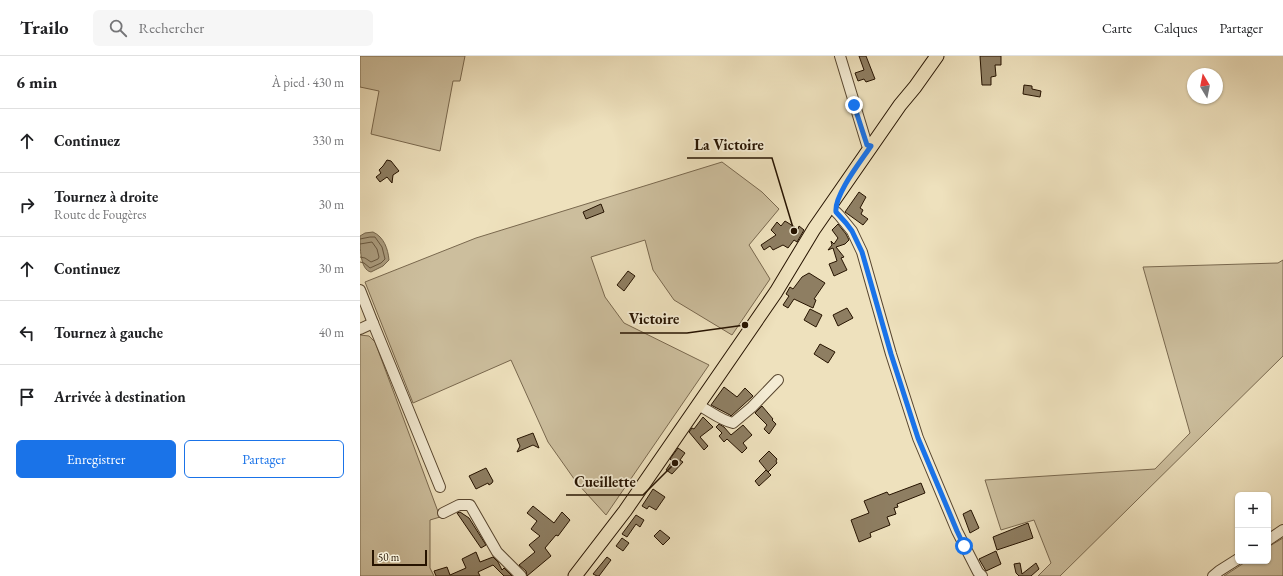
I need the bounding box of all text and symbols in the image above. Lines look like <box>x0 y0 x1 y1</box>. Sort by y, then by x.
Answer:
search box <box>93 10 373 46</box>
text: Trailo <box>20 15 69 40</box>
icon: search <box>107 17 129 39</box>
text: Rechercher <box>139 18 204 37</box>
text: Carte <box>1102 19 1132 37</box>
text: Calques <box>1154 19 1198 37</box>
text: Partager <box>1220 19 1263 37</box>
north arrow <box>1187 68 1223 104</box>
text: 6 min <box>16 71 57 93</box>
text: À pied · 430 m <box>272 74 344 91</box>
route end <box>845 96 863 114</box>
icon: ahead <box>16 130 38 152</box>
text: Continuez <box>54 131 120 150</box>
callout: La Victoire <box>687 131 772 158</box>
text: 330 m <box>313 132 344 149</box>
text: La Victoire <box>694 135 764 154</box>
text: Tournez à droite <box>54 187 158 206</box>
icon: right <box>16 194 38 216</box>
text: 30 m <box>319 196 344 213</box>
text: Route de Fougères <box>54 206 146 223</box>
icon: ahead <box>16 258 38 280</box>
text: Continuez <box>54 259 120 278</box>
text: 30 m <box>319 260 344 277</box>
callout: Victoire <box>620 306 687 333</box>
text: Victoire <box>629 309 679 328</box>
icon: left <box>16 322 38 344</box>
text: Tournez à gauche <box>54 323 163 342</box>
text: 40 m <box>319 324 344 341</box>
icon: arrive <box>16 386 38 408</box>
text: Arrivée à destination <box>54 387 186 406</box>
button: Enregistrer <box>16 440 176 478</box>
button: Partager <box>184 440 344 478</box>
callout: Cueillette <box>566 468 643 495</box>
text: Cueillette <box>574 472 636 491</box>
map controls <box>1235 492 1271 564</box>
button: + <box>1235 492 1271 528</box>
button: − <box>1235 528 1271 564</box>
route start <box>955 537 973 555</box>
scale bar <box>372 548 427 567</box>
text: 50 m <box>378 550 399 564</box>

